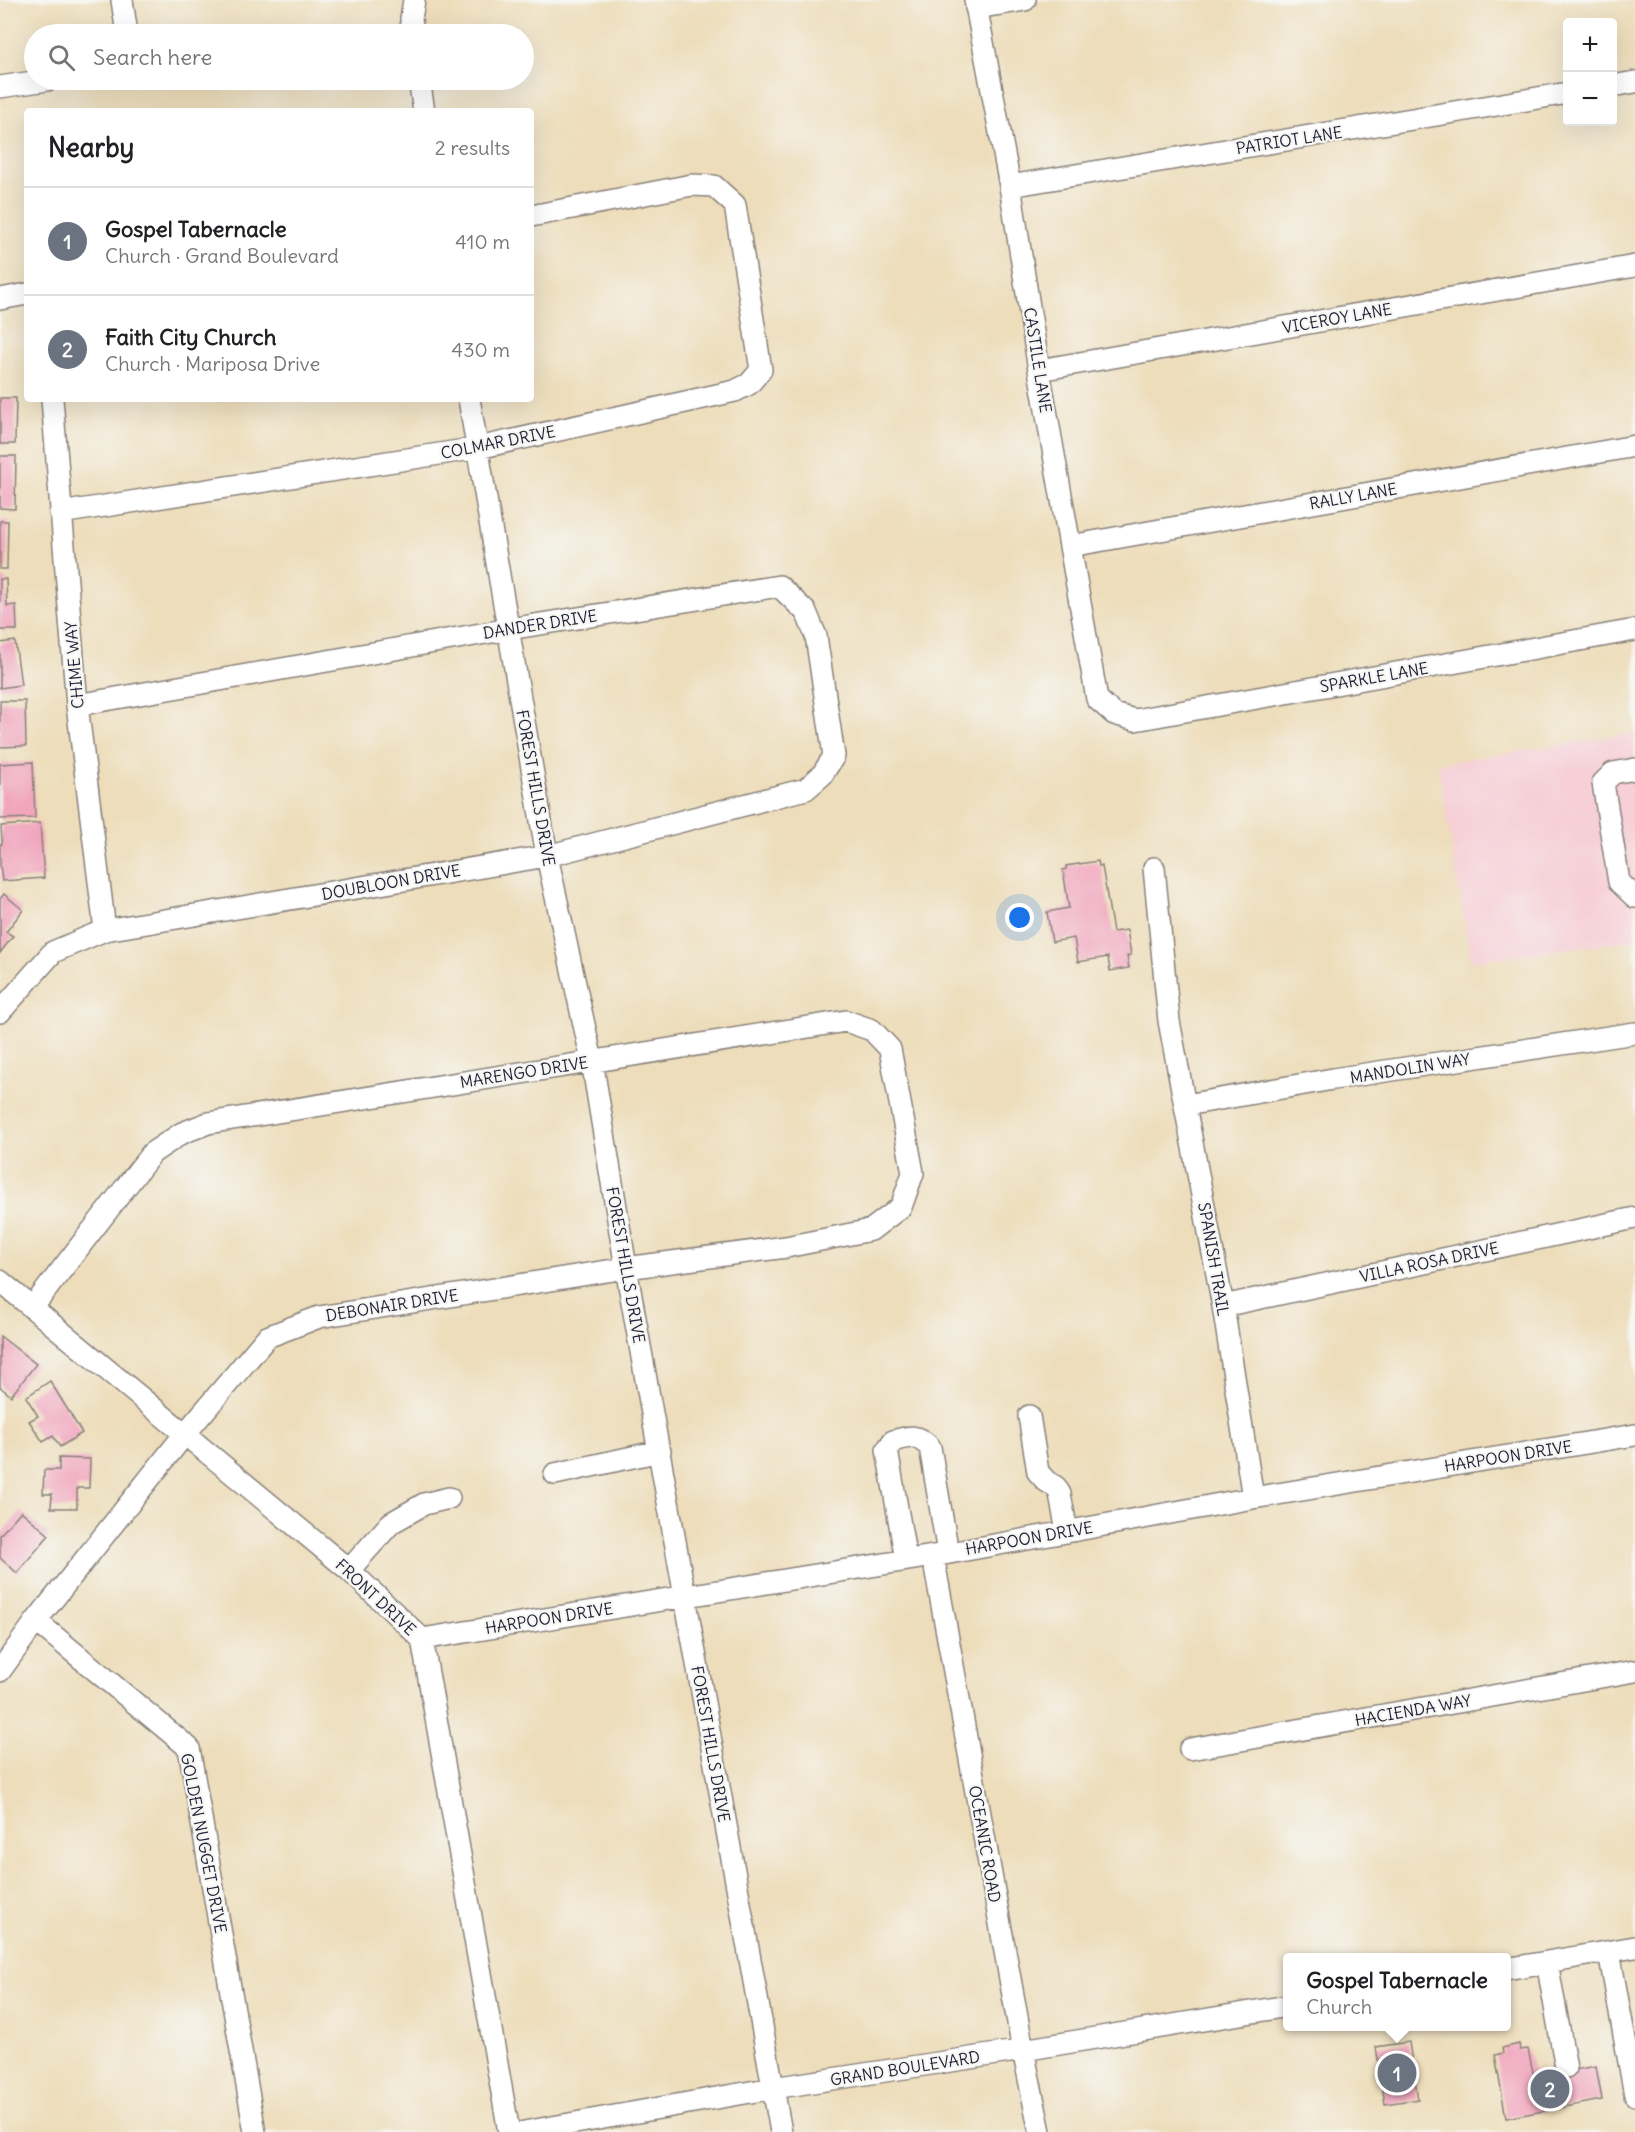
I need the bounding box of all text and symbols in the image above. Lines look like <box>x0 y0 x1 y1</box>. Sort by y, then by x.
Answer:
map controls <box>1563 18 1617 126</box>
button: + <box>1563 18 1617 72</box>
search box <box>24 24 534 90</box>
icon: search <box>45 41 78 74</box>
text: Search here <box>93 43 212 71</box>
button: − <box>1563 72 1617 126</box>
street label: PATRIOT LANE <box>1234 122 1344 158</box>
text: Nearby <box>48 131 134 164</box>
text: 2 results <box>435 135 510 160</box>
text: Gospel Tabernacle <box>105 215 287 243</box>
text: 1 <box>64 229 71 254</box>
text: 410 m <box>455 229 510 254</box>
text: Church · Grand Boulevard <box>105 243 339 268</box>
street label: VICEROY LANE <box>1281 299 1393 337</box>
street label: CASTILE LANE <box>1020 306 1056 414</box>
text: Faith City Church <box>105 323 276 351</box>
text: 2 <box>62 337 73 362</box>
text: 430 m <box>452 337 510 362</box>
text: Church · Mariposa Drive <box>105 351 320 376</box>
street label: COLMAR DRIVE <box>439 421 557 463</box>
street label: RALLY LANE <box>1308 478 1398 514</box>
street label: DANDER DRIVE <box>481 605 599 643</box>
street label: CHIME WAY <box>60 620 88 710</box>
street label: SPARKLE LANE <box>1318 658 1430 696</box>
street label: FOREST HILLS DRIVE <box>512 708 560 868</box>
street label: DOUBLOON DRIVE <box>320 860 462 904</box>
your location <box>1005 903 1034 932</box>
street label: MANDOLIN WAY <box>1349 1049 1472 1087</box>
street label: MARENGO DRIVE <box>458 1052 590 1092</box>
street label: FOREST HILLS DRIVE <box>602 1185 650 1345</box>
street label: SPANISH TRAIL <box>1194 1201 1234 1318</box>
street label: VILLA ROSA DRIVE <box>1358 1237 1500 1287</box>
street label: DEBONAIR DRIVE <box>324 1285 460 1325</box>
street label: HARPOON DRIVE <box>1443 1436 1573 1476</box>
street label: HARPOON DRIVE <box>964 1517 1094 1559</box>
street label: FRONT DRIVE <box>332 1555 420 1639</box>
street label: HARPOON DRIVE <box>484 1598 614 1638</box>
street label: FOREST HILLS DRIVE <box>687 1664 735 1824</box>
street label: HACIENDA WAY <box>1353 1690 1473 1730</box>
street label: GOLDEN NUGGET DRIVE <box>177 1751 231 1935</box>
street label: OCEANIC ROAD <box>965 1784 1005 1904</box>
popup <box>1283 1953 1511 2031</box>
text: Gospel Tabernacle <box>1306 1966 1488 1994</box>
text: Church <box>1306 1994 1372 2019</box>
street label: GRAND BOULEVARD <box>829 2046 981 2090</box>
pin: 1 <box>1378 2050 1416 2096</box>
pin: 2 <box>1530 2066 1570 2112</box>

